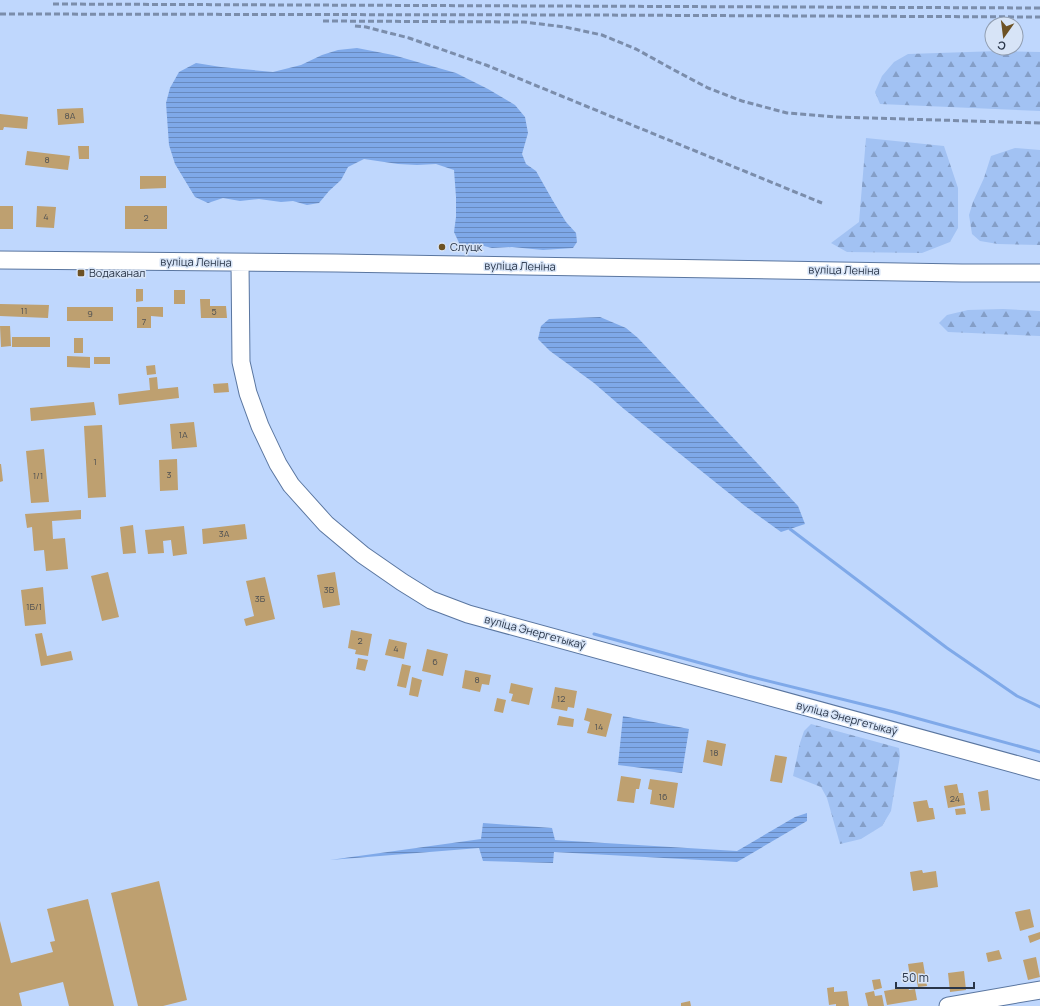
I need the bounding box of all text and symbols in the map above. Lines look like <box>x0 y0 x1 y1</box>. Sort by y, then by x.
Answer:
north arrow <box>984 16 1024 56</box>
text: С <box>996 38 1007 54</box>
house number: 8А <box>65 109 76 122</box>
house number: 8 <box>44 153 50 166</box>
house number: 4 <box>43 210 49 223</box>
house number: 2 <box>143 211 149 224</box>
place label: Слуцк <box>450 239 483 254</box>
marker: Слуцк <box>437 242 447 252</box>
street label: вуліца Леніна <box>160 253 232 270</box>
street label: вуліца Леніна <box>484 257 556 274</box>
street label: вуліца Леніна <box>808 261 880 278</box>
place label: Водаканал <box>89 265 145 280</box>
marker: Водаканал <box>76 268 86 278</box>
house number: 11 <box>20 304 28 317</box>
house number: 5 <box>211 305 217 318</box>
house number: 9 <box>87 307 93 320</box>
house number: 7 <box>142 315 147 328</box>
house number: 1А <box>178 428 188 441</box>
house number: 1 <box>93 455 97 468</box>
house number: 3 <box>167 468 172 481</box>
house number: 1/1 <box>33 469 43 482</box>
house number: 3А <box>219 527 230 540</box>
house number: 3В <box>324 583 335 596</box>
house number: 3Б <box>255 592 266 605</box>
house number: 1Б/1 <box>26 600 42 613</box>
street label: вуліца Энергетыкаў <box>483 611 588 652</box>
house number: 2 <box>357 634 363 647</box>
house number: 4 <box>393 642 399 655</box>
house number: 6 <box>432 655 438 668</box>
house number: 8 <box>474 673 480 686</box>
house number: 12 <box>557 692 565 705</box>
street label: вуліца Энергетыкаў <box>795 697 900 738</box>
house number: 14 <box>595 720 603 733</box>
house number: 18 <box>710 746 718 759</box>
house number: 16 <box>658 790 668 803</box>
house number: 24 <box>950 792 960 805</box>
scale bar <box>896 964 974 990</box>
text: 50 m <box>902 969 929 986</box>

